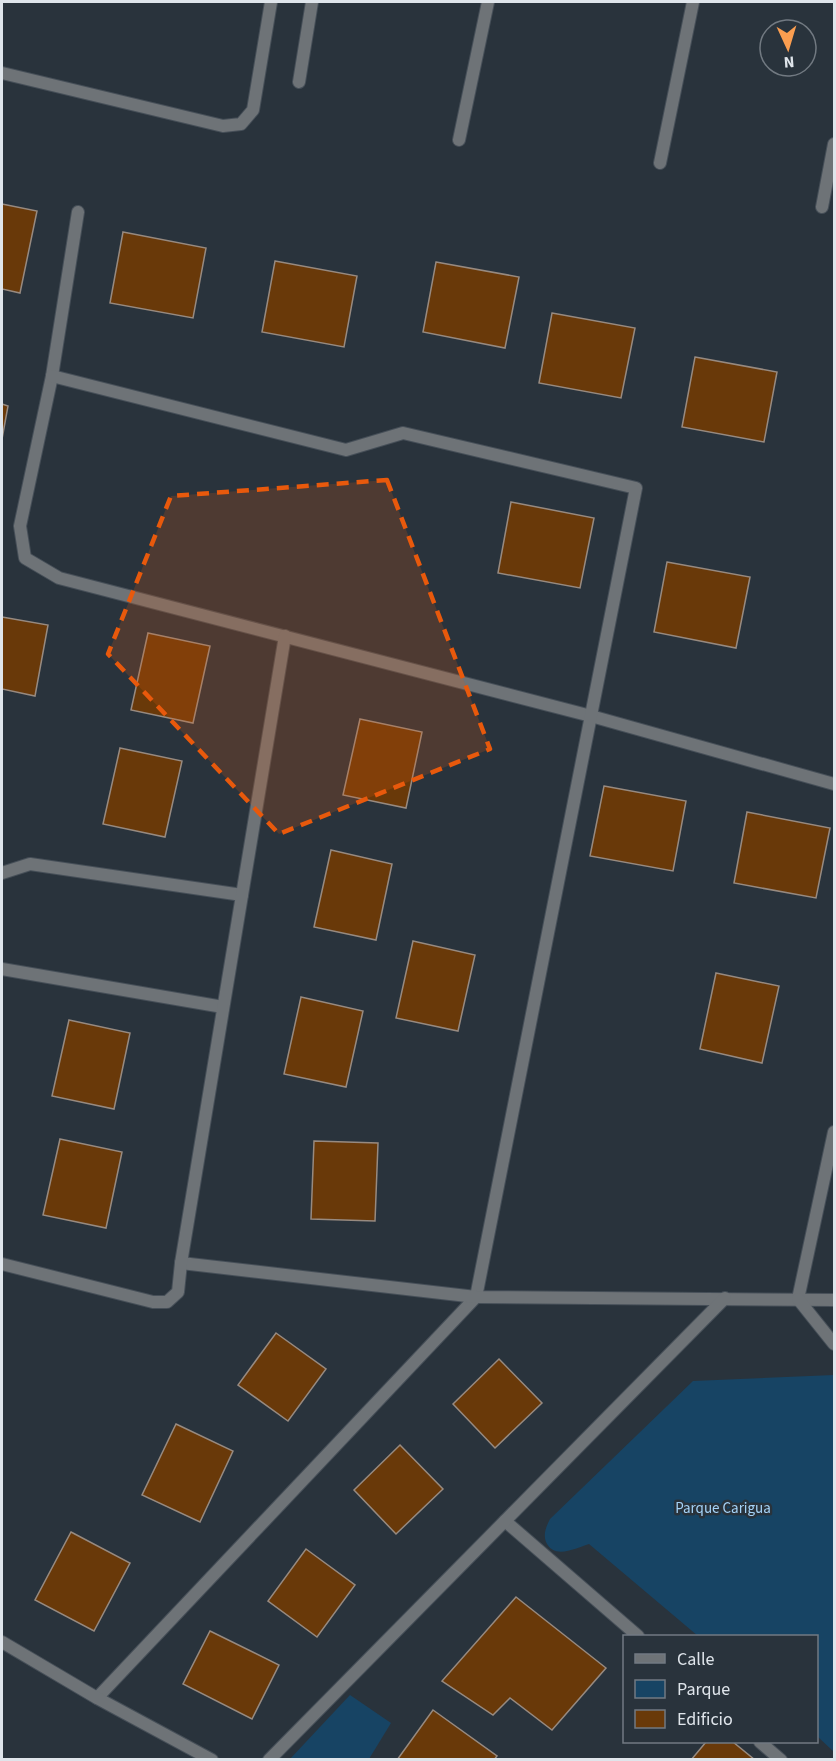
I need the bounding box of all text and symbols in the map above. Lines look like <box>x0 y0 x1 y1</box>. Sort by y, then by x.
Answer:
north arrow <box>758 18 818 78</box>
text: N <box>783 51 795 73</box>
park label: Parque Carigua <box>675 1498 771 1519</box>
legend <box>623 1635 818 1743</box>
text: Calle <box>677 1647 715 1672</box>
text: Parque <box>677 1677 730 1702</box>
text: Edificio <box>677 1707 733 1732</box>

